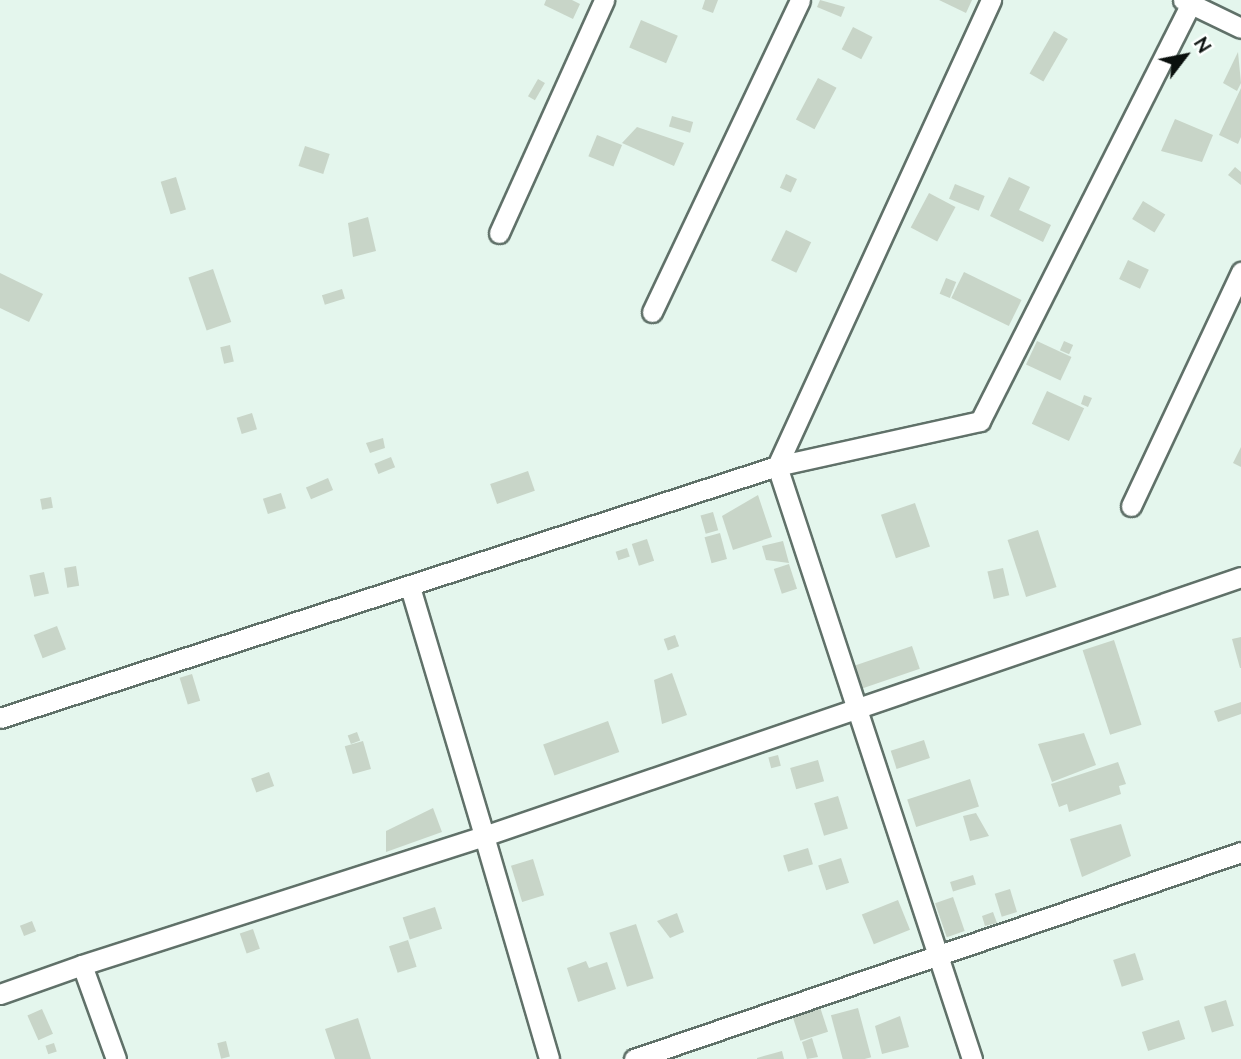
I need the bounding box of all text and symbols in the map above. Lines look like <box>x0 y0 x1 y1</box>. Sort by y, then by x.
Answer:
north arrow <box>1150 21 1220 91</box>
text: N <box>1189 32 1217 57</box>

